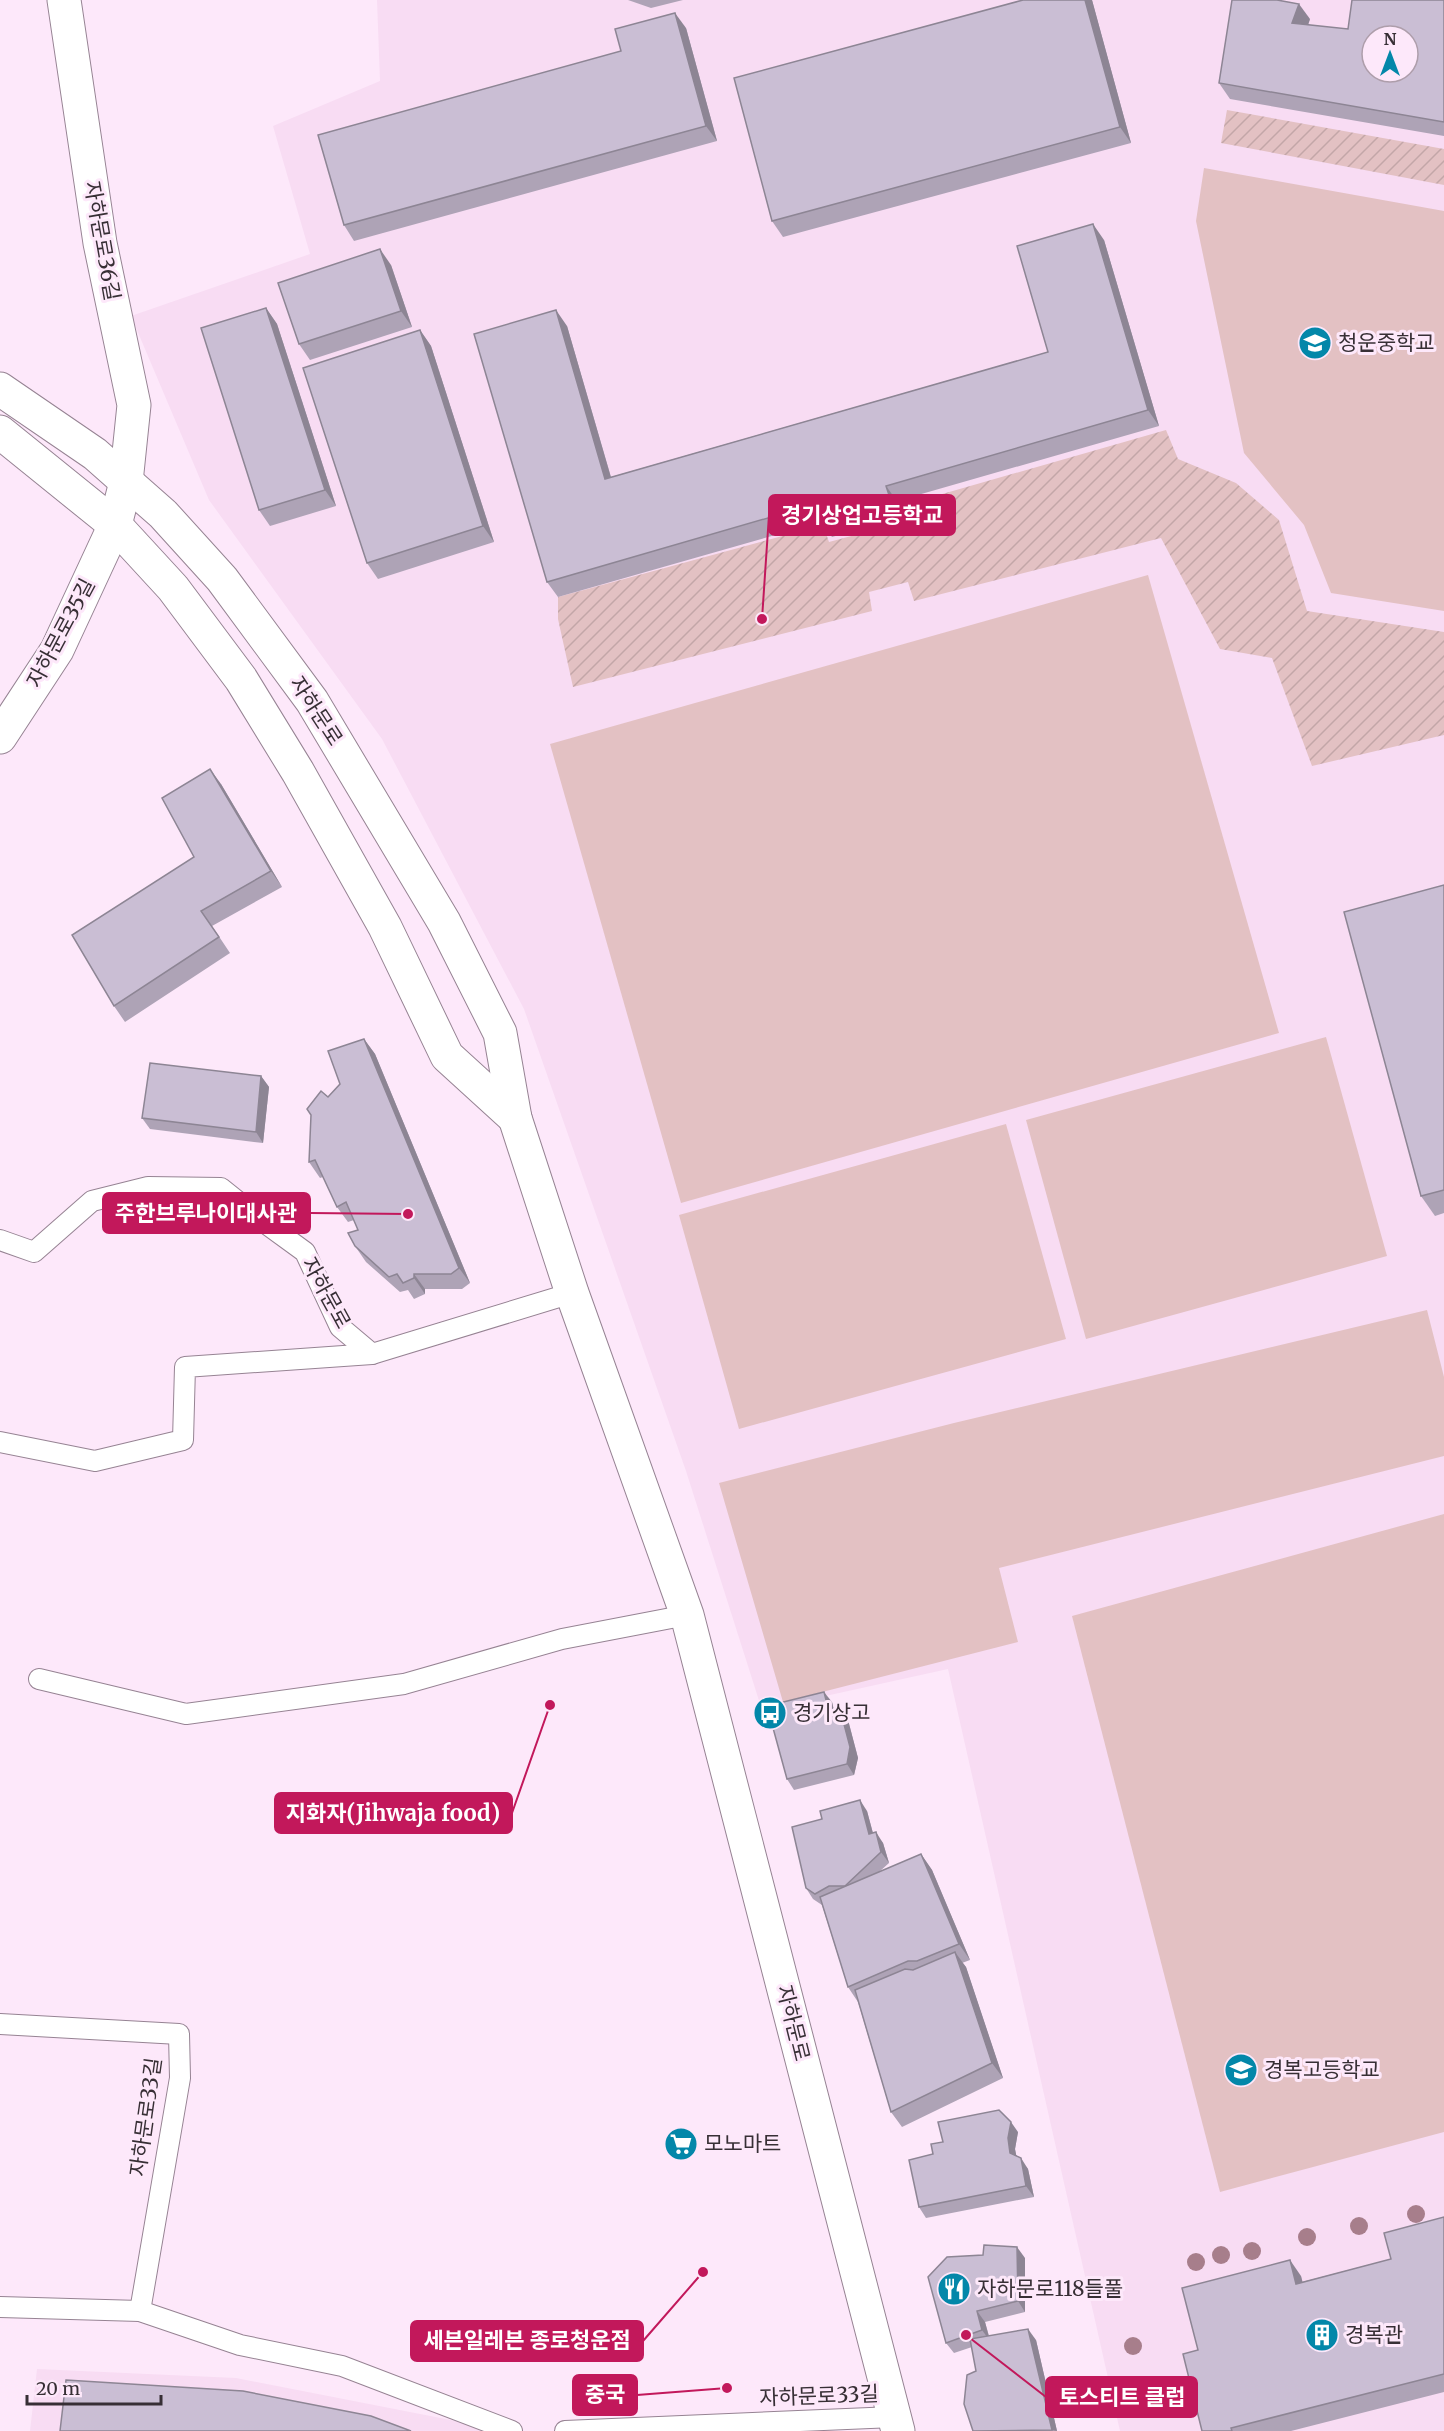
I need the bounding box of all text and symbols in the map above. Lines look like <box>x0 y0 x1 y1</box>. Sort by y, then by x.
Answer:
north arrow <box>1360 24 1420 84</box>
text: N <box>1384 29 1397 49</box>
street label: 자하문로36길 <box>79 179 126 303</box>
school or university icon: 청운중학교 <box>1297 325 1333 361</box>
place label: 청운중학교 <box>1338 329 1435 356</box>
callout: 경기상업고등학교 <box>769 495 955 535</box>
text: 경기상업고등학교 <box>781 501 943 529</box>
street label: 자하문로35길 <box>21 574 101 692</box>
street label: 자하문로 <box>284 671 349 750</box>
callout: 주한브루나이대사관 <box>103 1193 310 1233</box>
text: 주한브루나이대사관 <box>115 1199 297 1227</box>
street label: 자하문로 <box>296 1252 357 1333</box>
bus stop icon: 경기상고 <box>752 1695 788 1731</box>
place label: 경기상고 <box>793 1699 870 1726</box>
callout: 지화자(Jihwaja food) <box>275 1793 512 1833</box>
text: 지화자(Jihwaja food) <box>286 1799 500 1827</box>
street label: 자하문로 <box>771 1982 816 2064</box>
school or university icon: 경복고등학교 <box>1223 2052 1259 2088</box>
street label: 자하문로33길 <box>124 2056 167 2178</box>
place label: 경복고등학교 <box>1264 2056 1380 2083</box>
supermarket icon: 모노마트 <box>663 2126 699 2162</box>
place label: 모노마트 <box>704 2130 781 2157</box>
restaurant icon: 자하문로118들풀 <box>936 2271 972 2307</box>
place label: 자하문로118들풀 <box>977 2275 1123 2302</box>
building icon: 경복관 <box>1304 2317 1340 2353</box>
callout: 세븐일레븐 종로청운점 <box>411 2321 643 2361</box>
place label: 경복관 <box>1345 2321 1403 2348</box>
text: 세븐일레븐 종로청운점 <box>423 2326 631 2354</box>
scale bar <box>27 2368 160 2406</box>
callout: 중국 <box>573 2375 637 2415</box>
text: 20 m <box>36 2377 80 2400</box>
callout: 토스티트 클럽 <box>1046 2377 1197 2417</box>
text: 중국 <box>585 2380 625 2408</box>
street label: 자하문로33길 <box>759 2380 879 2411</box>
text: 토스티트 클럽 <box>1059 2383 1185 2411</box>

